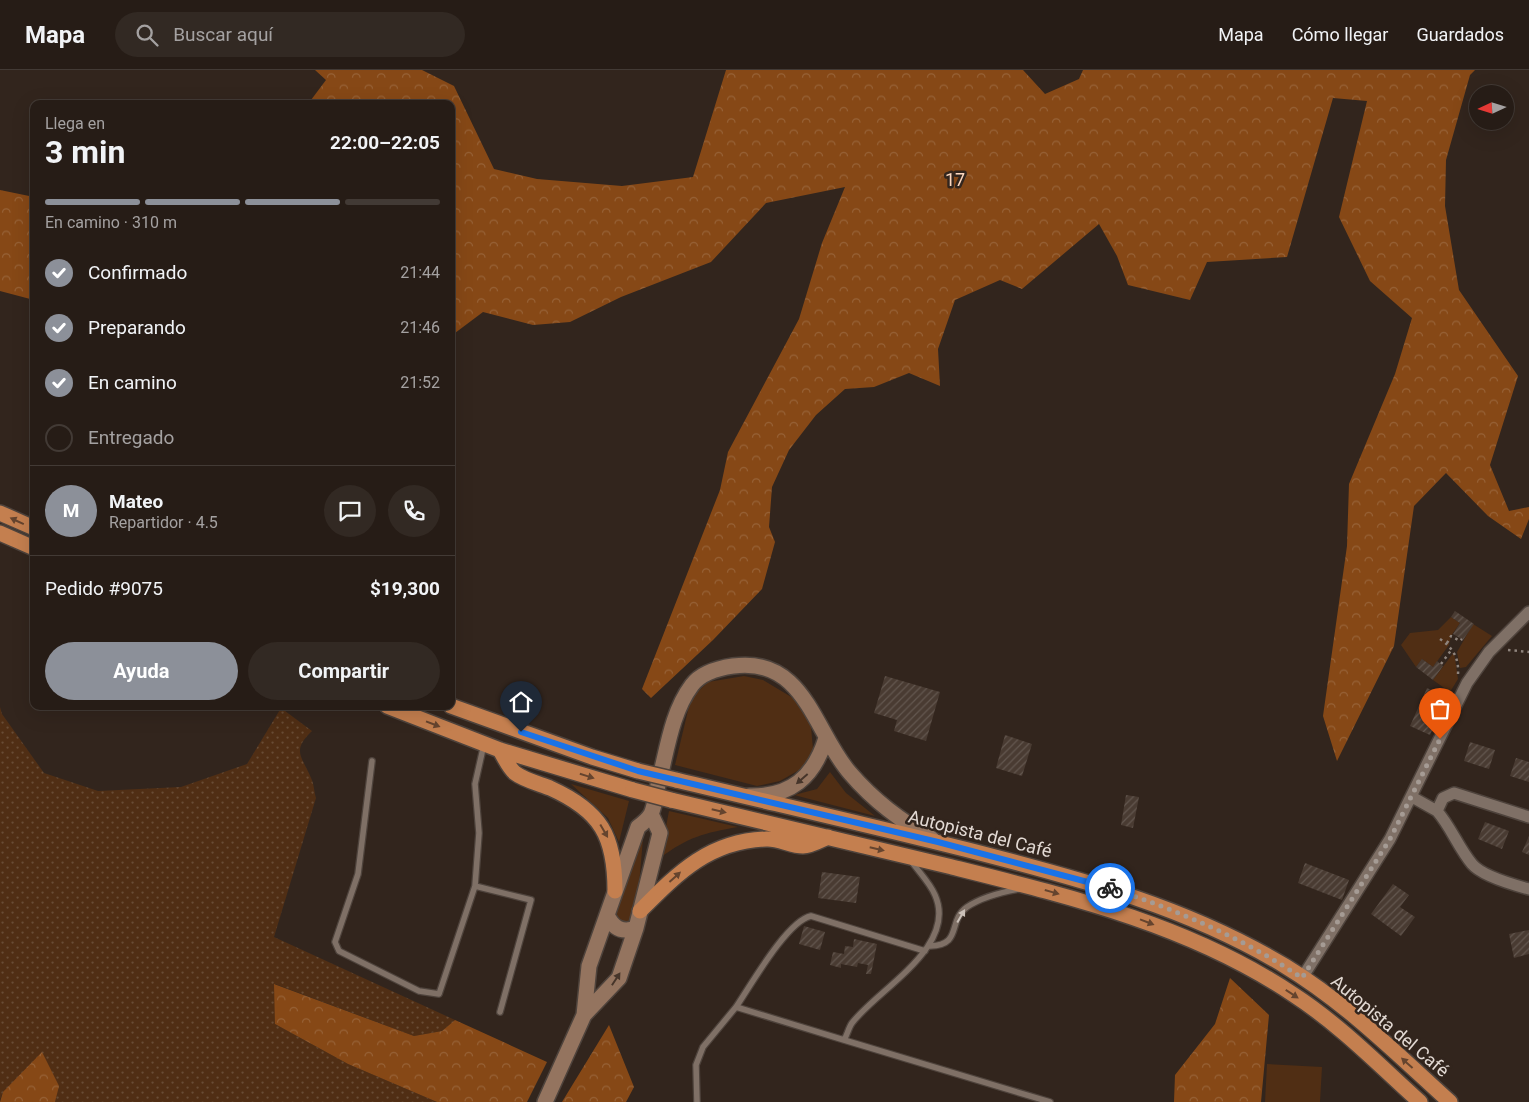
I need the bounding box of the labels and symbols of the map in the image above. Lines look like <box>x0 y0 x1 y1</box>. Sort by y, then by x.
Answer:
north arrow <box>1469 85 1514 130</box>
park label: 17 <box>945 169 965 190</box>
one-way arrow <box>10 516 24 524</box>
pin <box>500 681 542 732</box>
pin <box>1419 688 1461 739</box>
one-way arrow <box>426 720 441 728</box>
one-way arrow <box>579 773 594 781</box>
one-way arrow <box>797 773 809 785</box>
street label: Autopista del Café <box>906 806 1054 861</box>
one-way arrow <box>711 807 726 815</box>
one-way arrow <box>600 824 608 839</box>
one-way arrow <box>869 845 884 853</box>
courier <box>1085 863 1135 913</box>
one-way arrow <box>668 871 680 883</box>
one-way arrow <box>1044 888 1059 896</box>
one-way arrow <box>956 909 965 922</box>
one-way arrow <box>1140 918 1155 926</box>
street label: Autopista del Café <box>1327 970 1453 1081</box>
one-way arrow <box>612 972 621 985</box>
one-way arrow <box>1286 989 1299 999</box>
one-way arrow <box>1401 1057 1413 1069</box>

